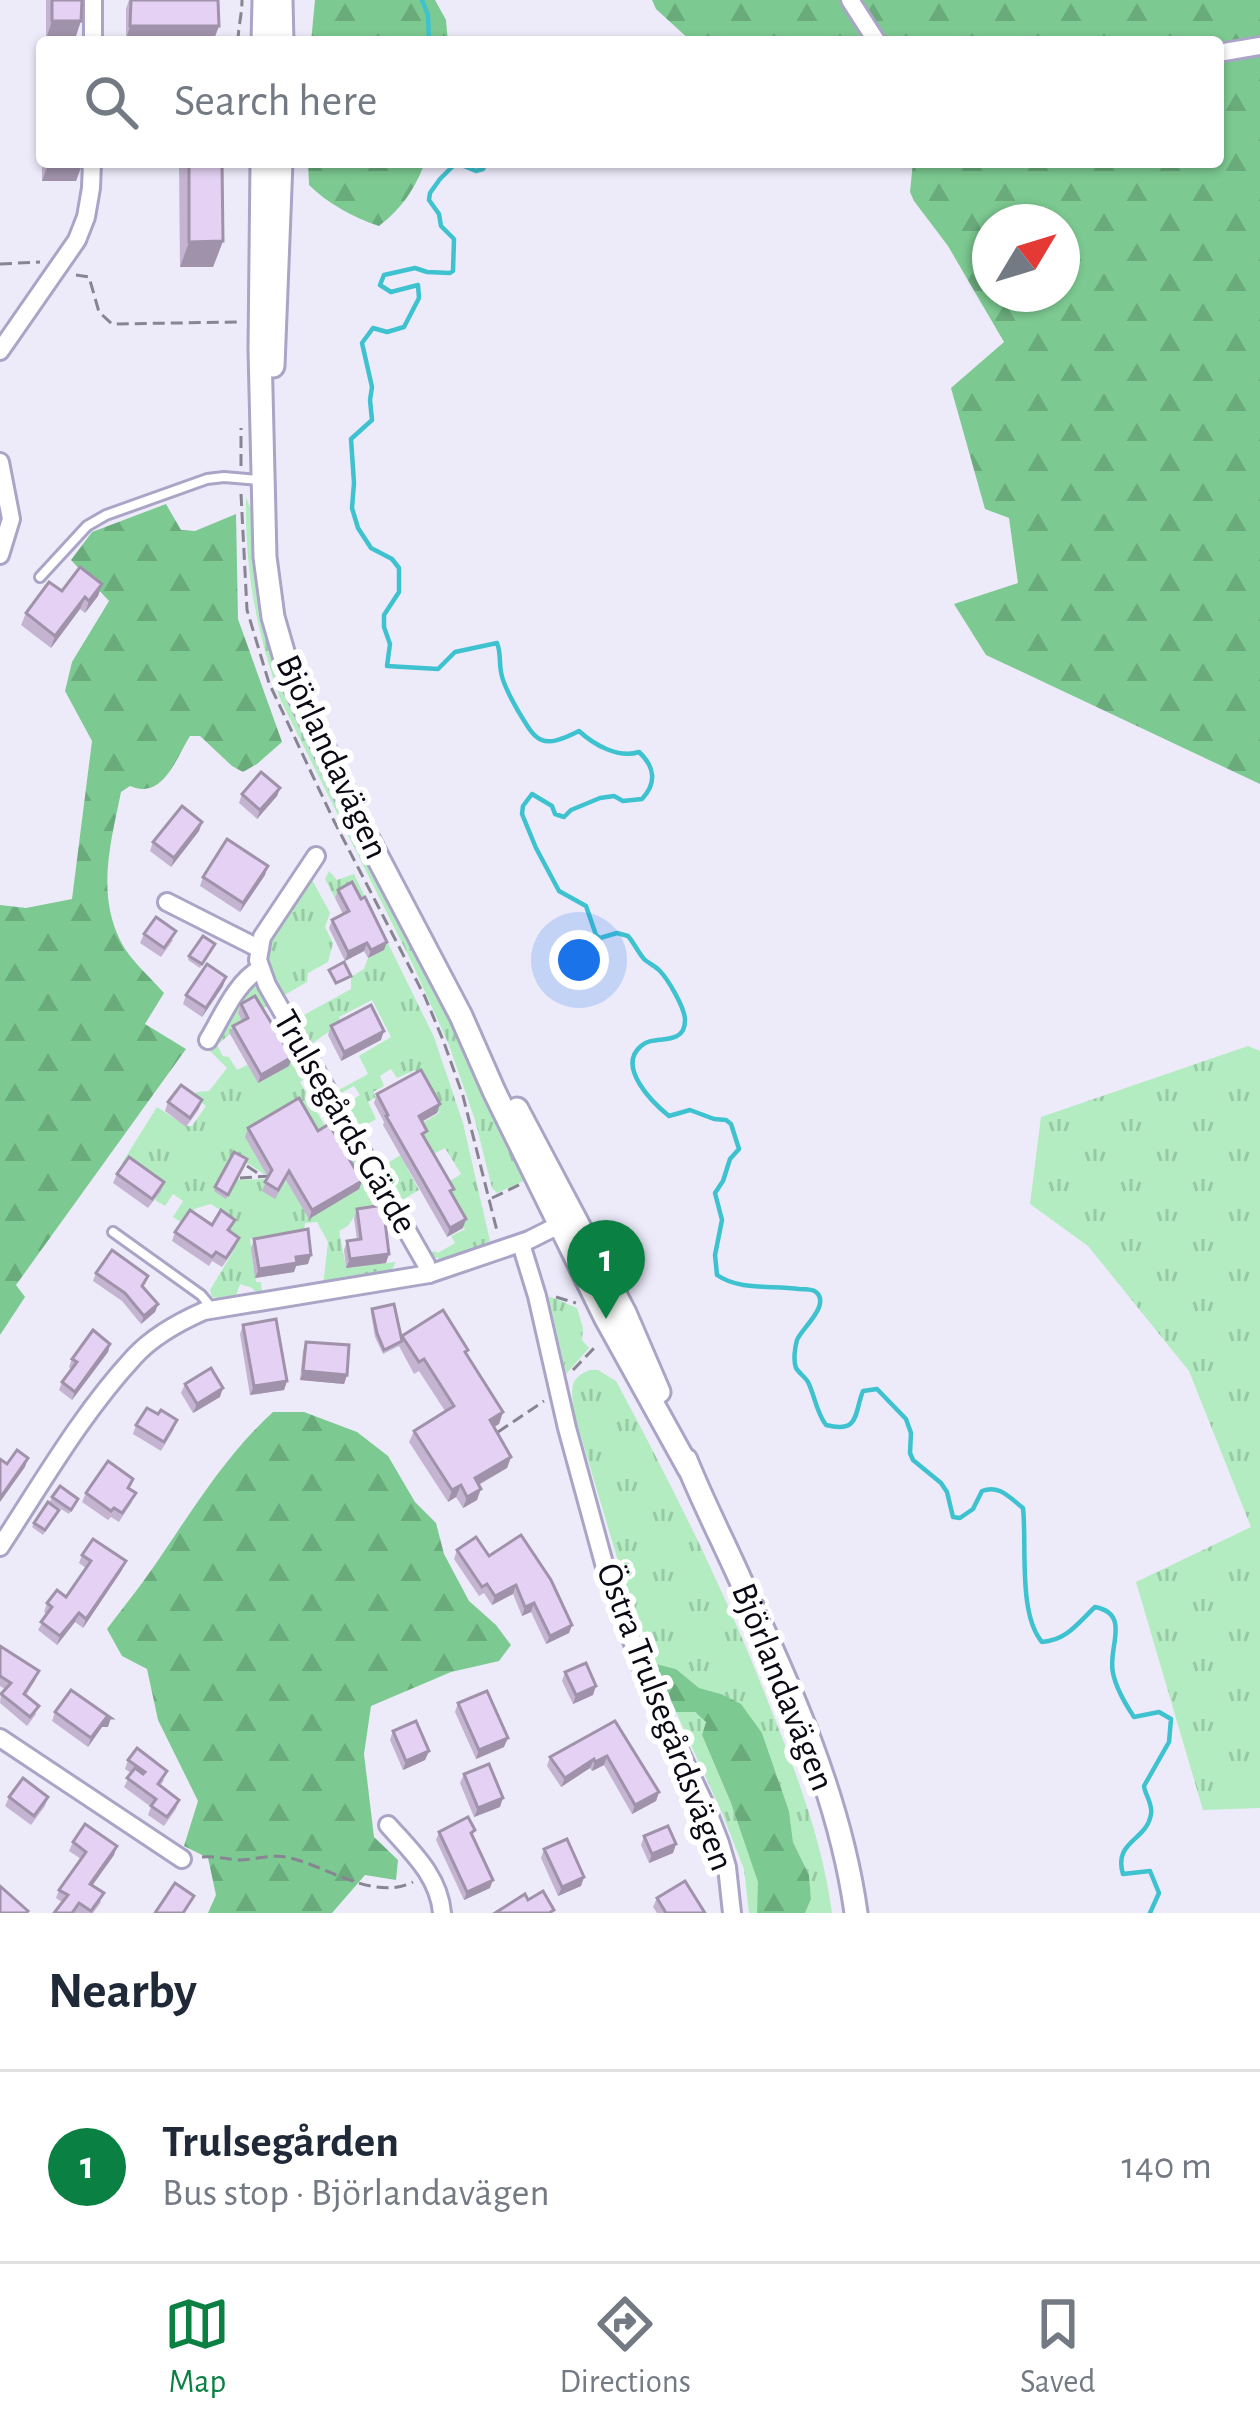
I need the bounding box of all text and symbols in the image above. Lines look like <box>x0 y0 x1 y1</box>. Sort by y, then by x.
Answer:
search box <box>36 36 1224 168</box>
icon: search <box>78 69 144 135</box>
text: Search here <box>174 79 377 124</box>
north arrow <box>972 204 1080 312</box>
street label: Björlandavägen <box>269 650 395 864</box>
your location <box>549 930 609 990</box>
street label: Trulsegårds Gärde <box>267 1004 423 1240</box>
pin: 1 <box>567 1220 645 1319</box>
street label: Östra Trulsegårdsvägen <box>590 1558 742 1876</box>
street label: Björlandavägen <box>725 1578 841 1796</box>
text: Nearby <box>48 1966 197 2017</box>
text: Trulsegården <box>162 2120 399 2165</box>
text: 1 <box>80 2147 94 2186</box>
text: 140 m <box>1122 2147 1212 2186</box>
text: Bus stop · Björlandavägen <box>162 2174 550 2213</box>
tab: Map <box>164 2291 230 2403</box>
tab: Directions <box>559 2291 691 2403</box>
tab: Saved <box>1020 2291 1095 2403</box>

